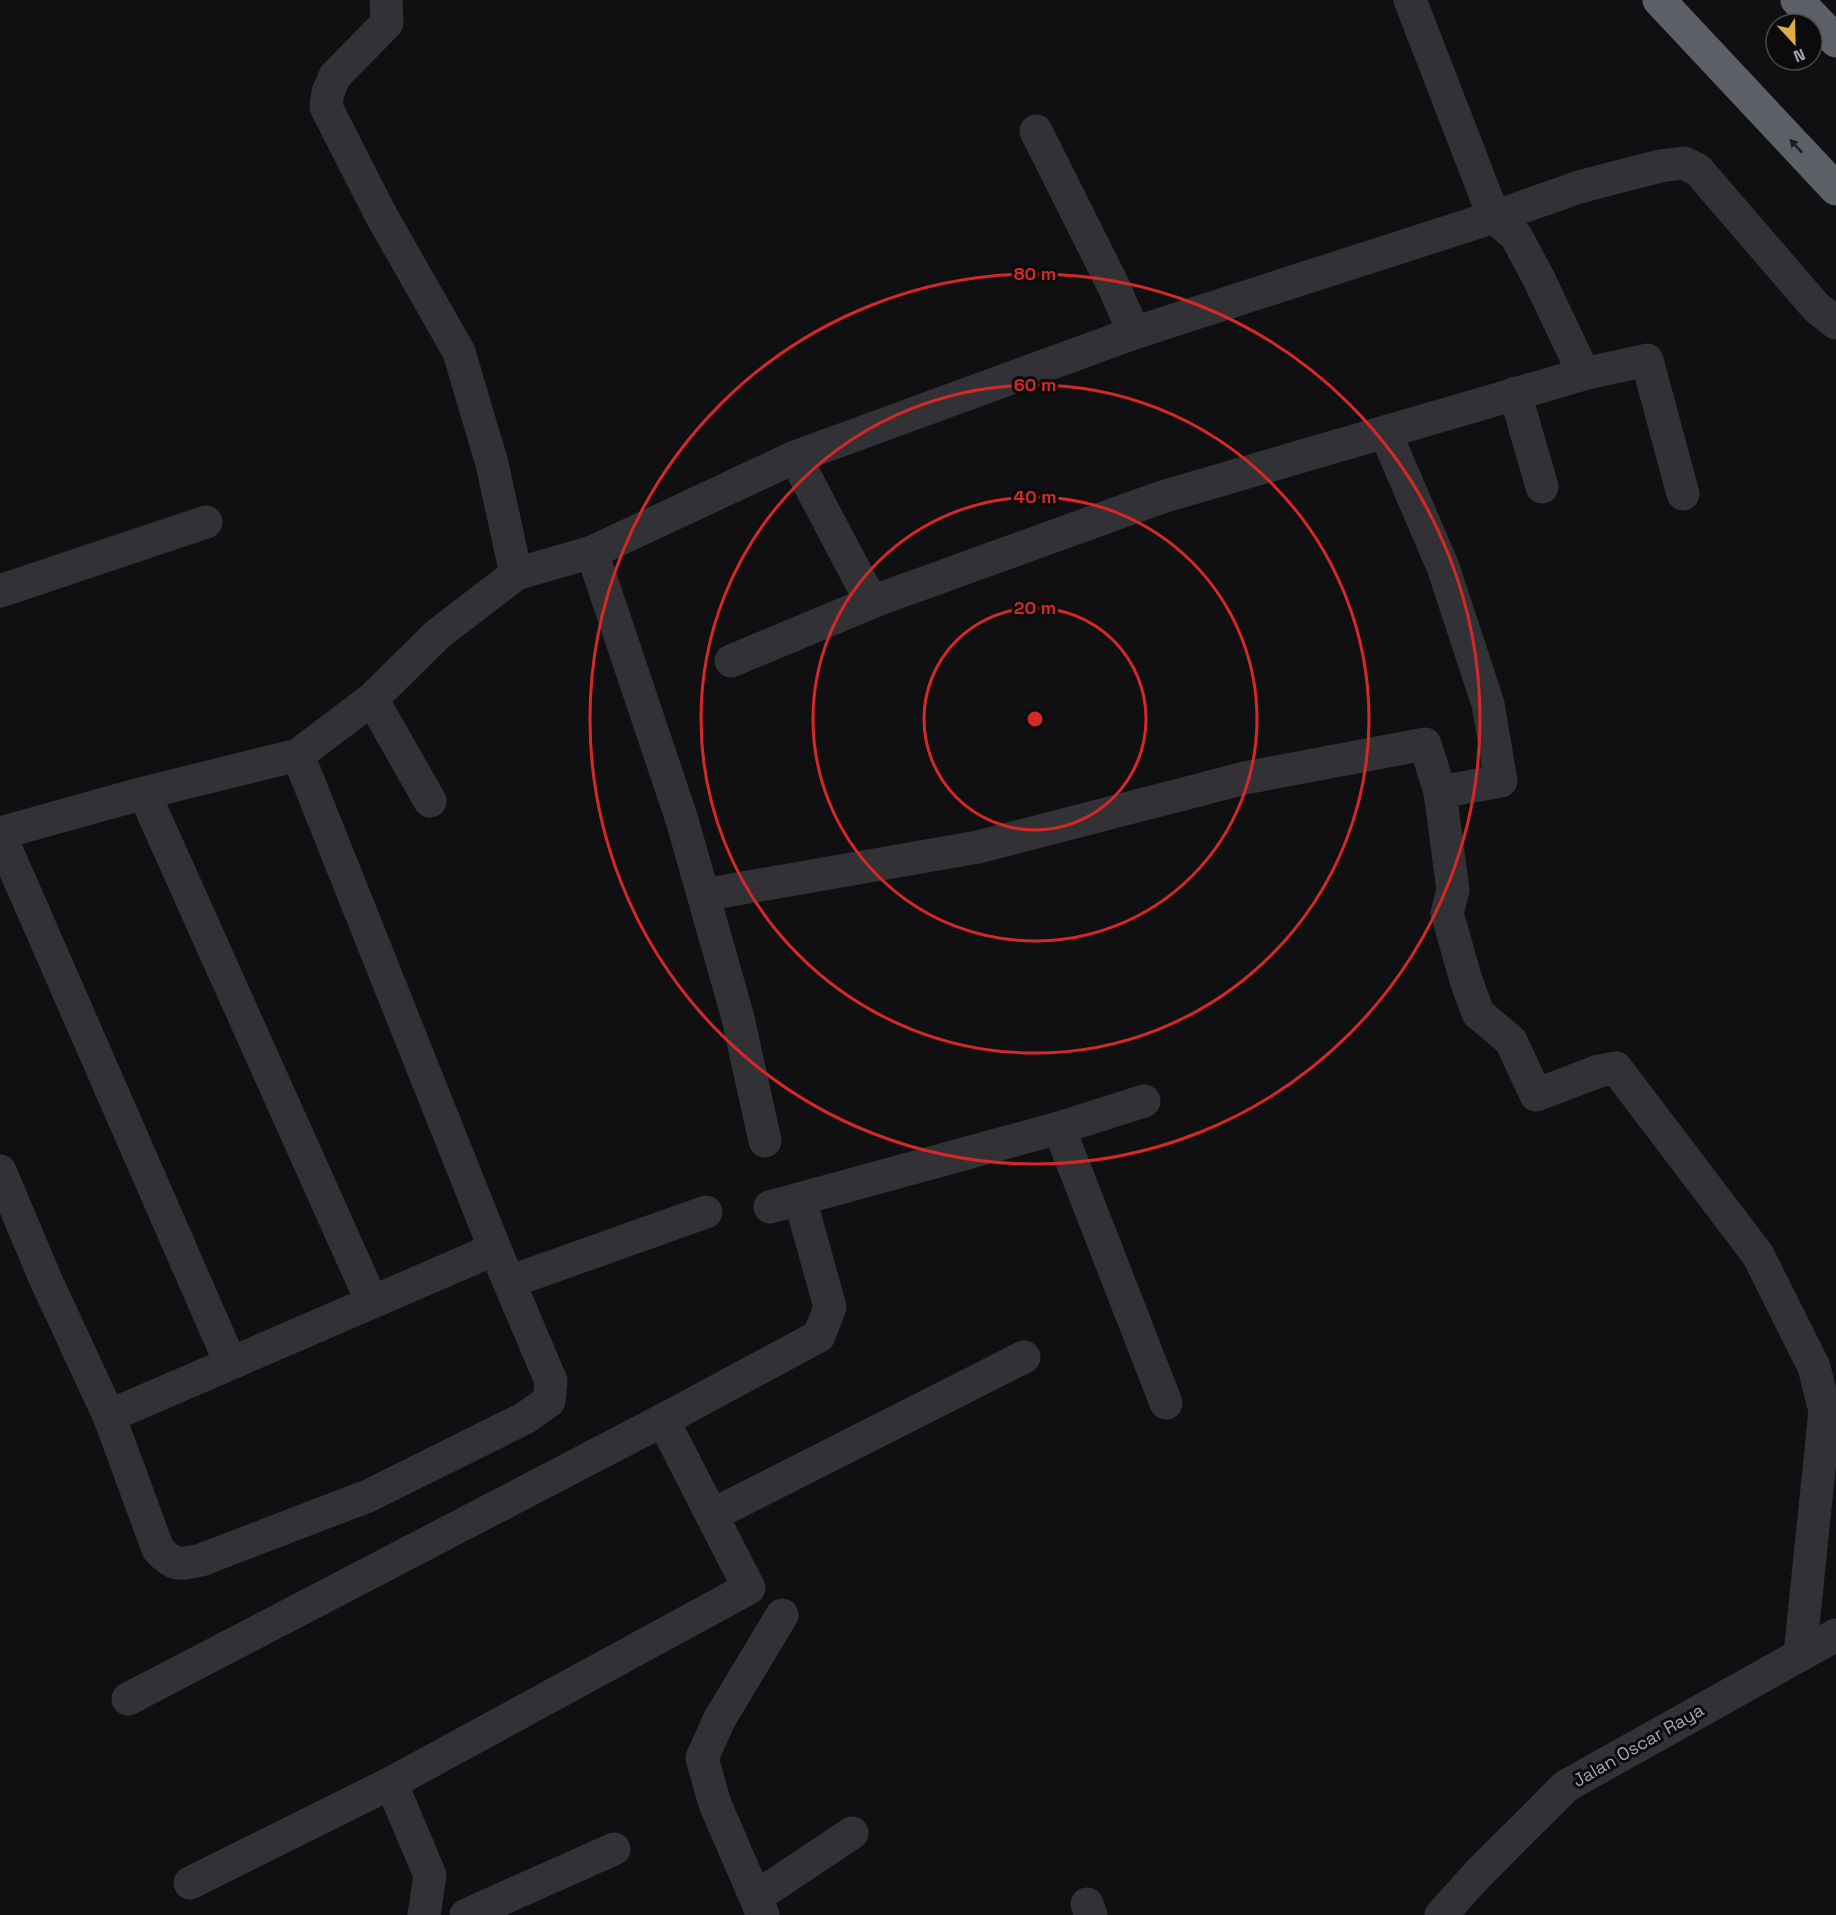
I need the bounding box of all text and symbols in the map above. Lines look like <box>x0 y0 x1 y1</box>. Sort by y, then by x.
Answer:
north arrow <box>1764 12 1824 72</box>
text: N <box>1791 44 1808 67</box>
one-way arrow <box>1790 139 1803 154</box>
text: 80 m <box>1014 262 1056 285</box>
text: 60 m <box>1014 373 1056 396</box>
text: 40 m <box>1013 485 1057 508</box>
text: 20 m <box>1014 596 1056 619</box>
centre of rings <box>1025 709 1045 729</box>
street label: Jalan Oscar Raya <box>1568 1698 1708 1792</box>

